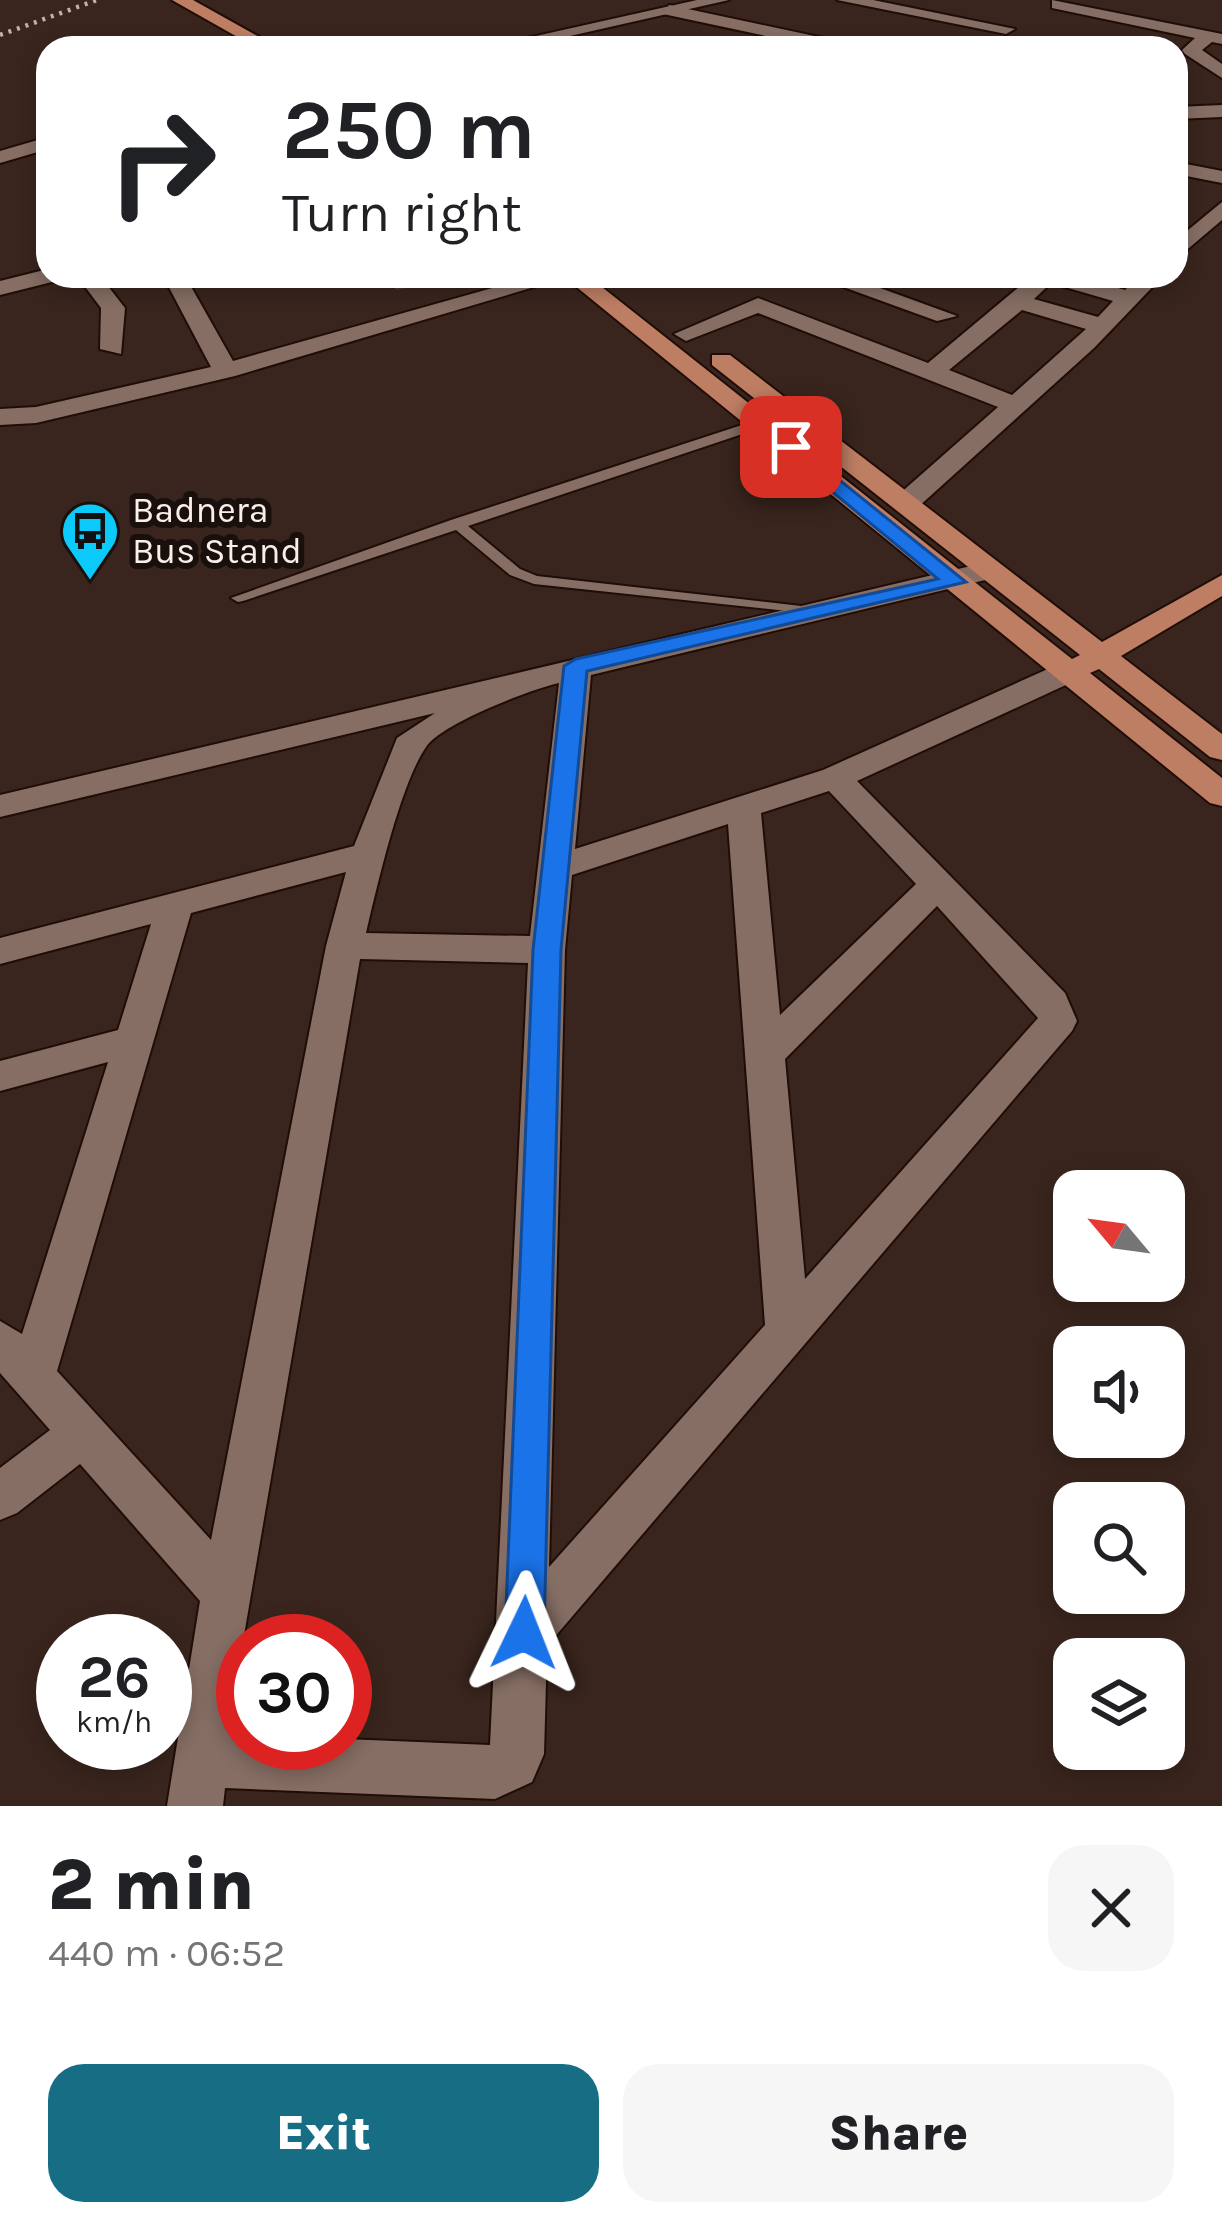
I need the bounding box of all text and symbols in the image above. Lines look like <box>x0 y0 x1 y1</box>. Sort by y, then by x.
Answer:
text: 250 m <box>282 81 536 179</box>
icon: right <box>84 84 240 240</box>
text: Turn right <box>282 181 522 245</box>
pin <box>740 396 842 498</box>
icon: arrive <box>758 414 824 480</box>
place label: Badnera Bus Stand <box>132 489 302 572</box>
bus stop icon: Badnera Bus Stand <box>59 500 121 582</box>
north arrow <box>1053 1170 1185 1302</box>
map controls <box>1053 1170 1185 1770</box>
button: sound <box>1053 1326 1185 1458</box>
button: search <box>1053 1482 1185 1614</box>
position arrow <box>461 1570 587 1696</box>
speed limit sign: 30 <box>216 1614 372 1770</box>
button: layers <box>1053 1638 1185 1770</box>
text: 26 <box>78 1642 150 1712</box>
text: km/h <box>76 1704 152 1740</box>
text: 2 min <box>48 1843 254 1927</box>
button: close <box>1048 1845 1174 1971</box>
text: 440 m · 06:52 <box>48 1930 285 1976</box>
button: Exit <box>48 2064 599 2202</box>
button: Share <box>623 2064 1174 2202</box>

